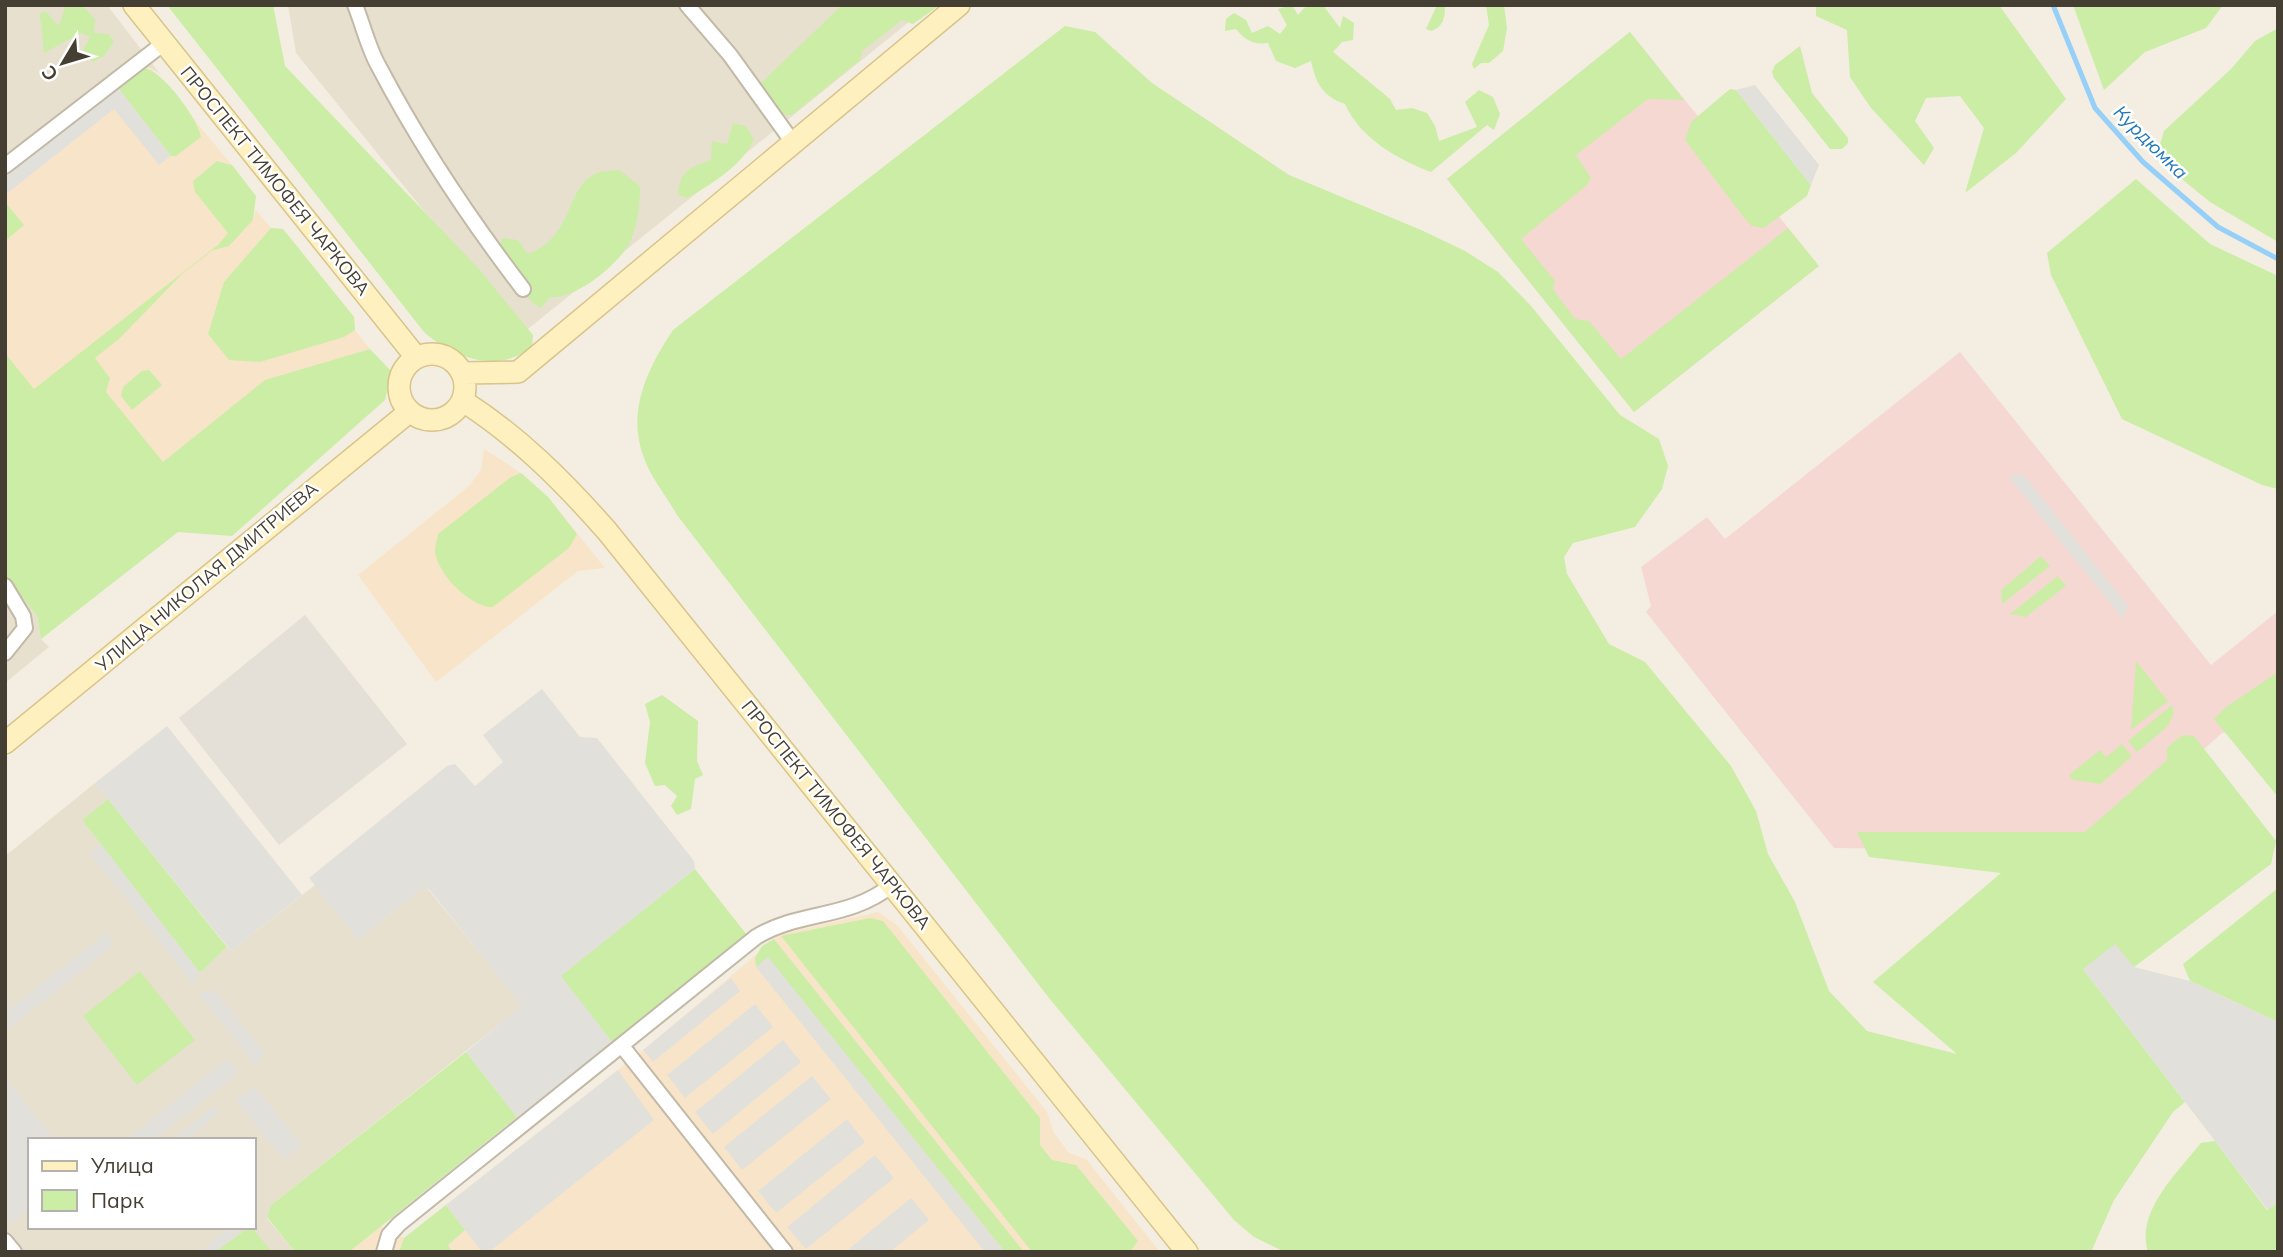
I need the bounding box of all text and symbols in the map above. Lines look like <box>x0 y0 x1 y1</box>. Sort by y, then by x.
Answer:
north arrow <box>28 28 98 98</box>
text: С <box>36 61 63 86</box>
street label: ПРОСПЕКТ ТИМОФЕЯ ЧАРКОВА <box>176 61 375 300</box>
water label: Курдюмка <box>2109 100 2193 184</box>
street label: УЛИЦА НИКОЛАЯ ДМИТРИЕВА <box>90 477 323 677</box>
street label: ПРОСПЕКТ ТИМОФЕЯ ЧАРКОВА <box>737 695 936 934</box>
legend <box>28 1138 256 1229</box>
text: Улица <box>90 1152 154 1178</box>
text: Парк <box>91 1187 145 1213</box>

